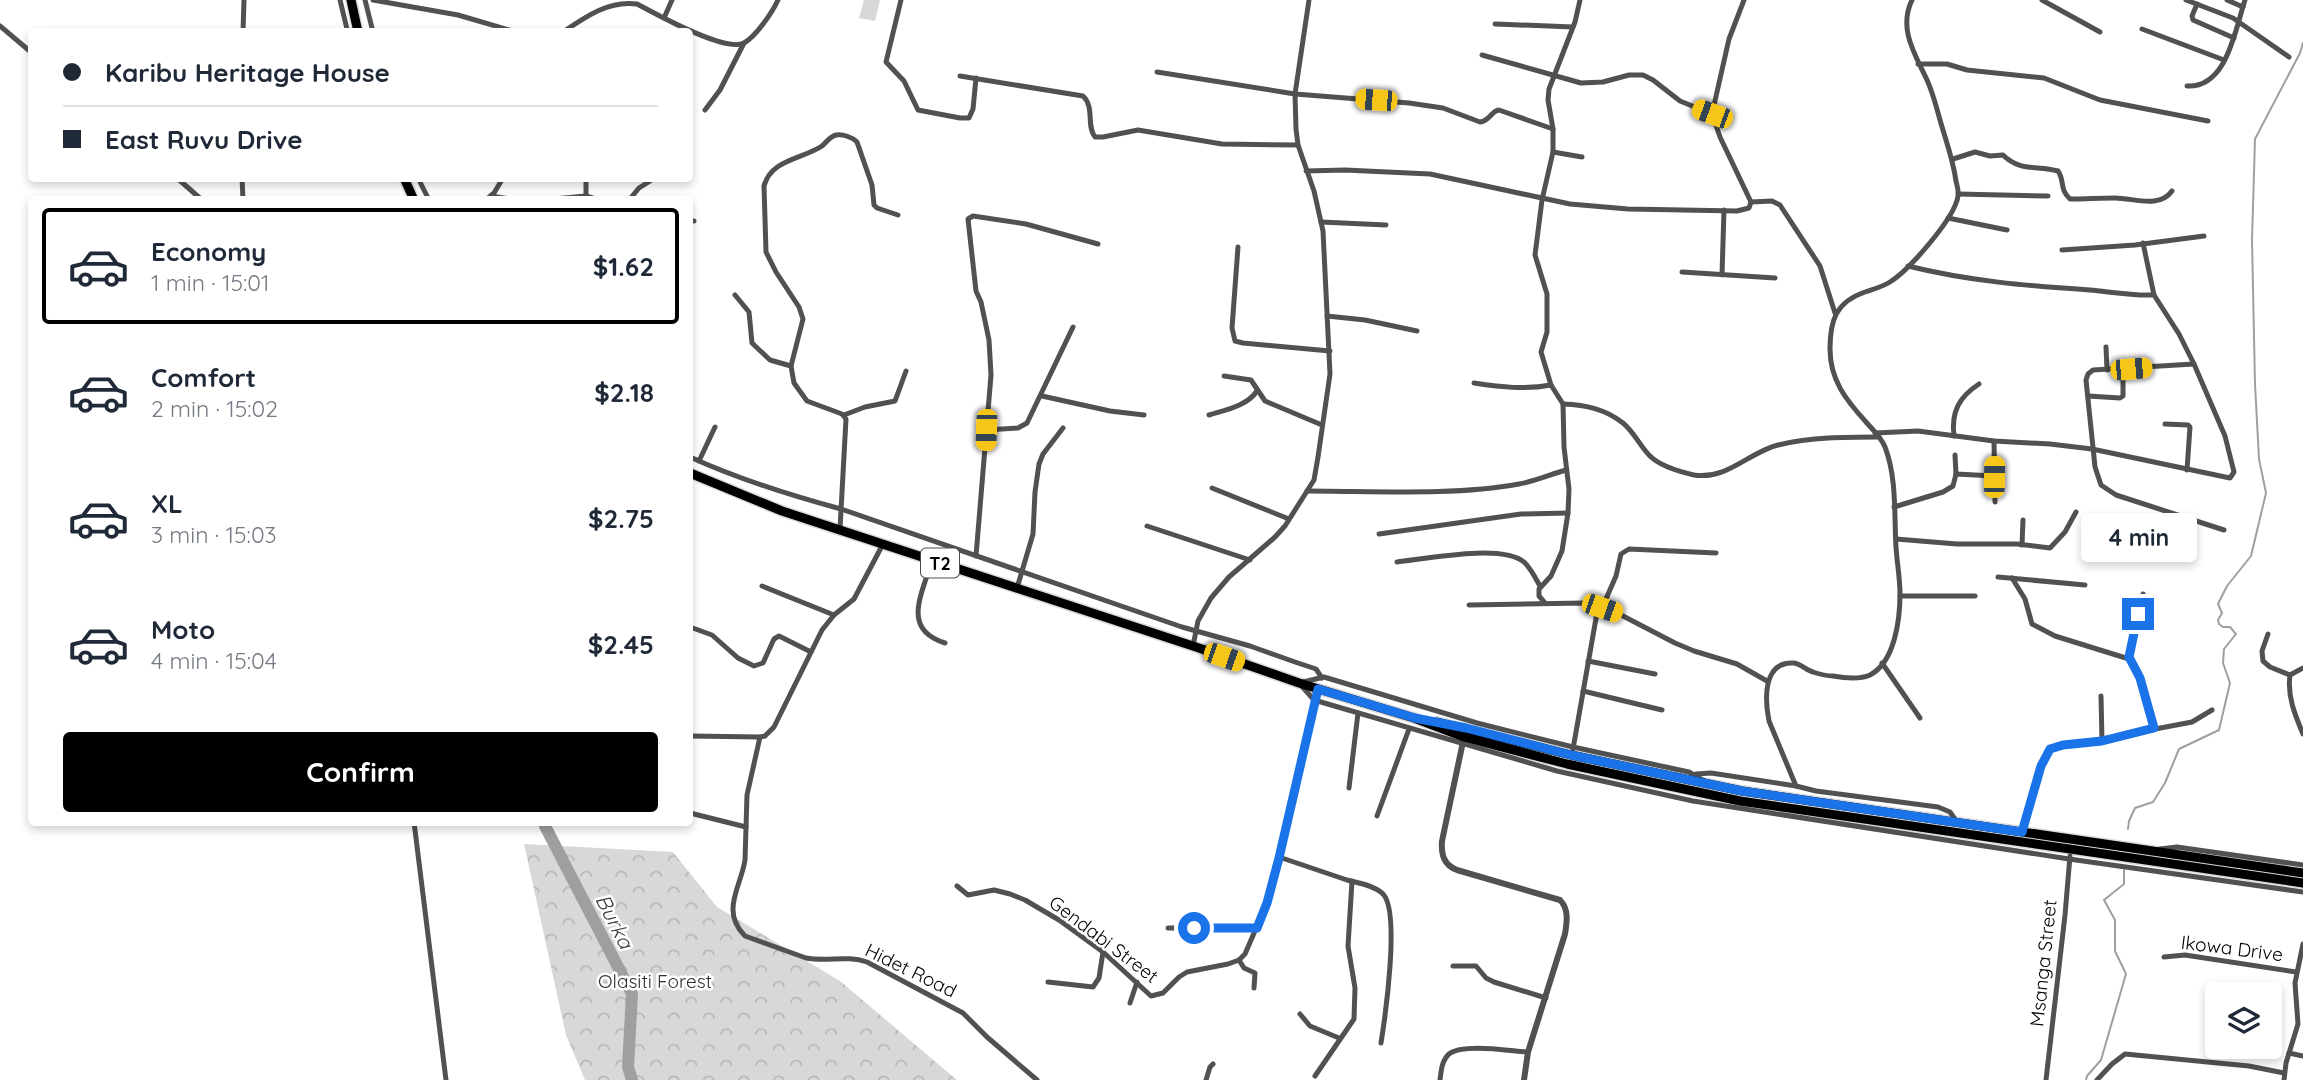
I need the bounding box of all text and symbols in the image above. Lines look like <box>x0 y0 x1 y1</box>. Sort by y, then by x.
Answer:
text: Karibu Heritage House <box>105 56 390 89</box>
car <box>1355 88 1398 112</box>
car <box>1689 97 1736 131</box>
text: East Ruvu Drive <box>105 123 303 156</box>
icon: car <box>67 235 130 298</box>
text: Economy <box>151 235 266 268</box>
text: $1.62 <box>593 250 654 283</box>
text: 1 min · 15:01 <box>151 268 270 297</box>
car <box>2110 357 2153 381</box>
icon: car <box>67 361 130 424</box>
text: Comfort <box>151 361 256 394</box>
text: $2.18 <box>594 376 654 409</box>
text: 2 min · 15:02 <box>151 394 278 423</box>
car <box>975 409 998 451</box>
car <box>1984 456 2005 498</box>
icon: car <box>67 487 130 550</box>
text: XL <box>151 487 183 520</box>
text: $2.75 <box>588 502 654 535</box>
callout: 4 min <box>2080 512 2196 562</box>
text: 3 min · 15:03 <box>151 520 277 549</box>
text: 4 min <box>2109 523 2169 552</box>
road number: T2 <box>921 548 959 578</box>
car <box>1579 591 1626 625</box>
route end <box>2122 598 2154 630</box>
icon: car <box>67 613 130 676</box>
text: Moto <box>151 613 215 646</box>
text: $2.45 <box>588 628 654 661</box>
car <box>1201 640 1248 674</box>
text: 4 min · 15:04 <box>151 646 277 675</box>
button: Confirm <box>63 732 658 812</box>
water label: Burka <box>590 889 640 954</box>
street label: Gendabi Street <box>1045 890 1163 988</box>
street label: Msanga Street <box>2024 898 2062 1028</box>
route start <box>1178 912 1210 944</box>
street label: Ikowa Drive <box>2180 930 2284 966</box>
street label: Hidet Road <box>861 938 961 1002</box>
park label: Olasiti Forest <box>598 969 712 993</box>
map controls <box>2205 982 2282 1059</box>
button: layers <box>2205 982 2282 1059</box>

